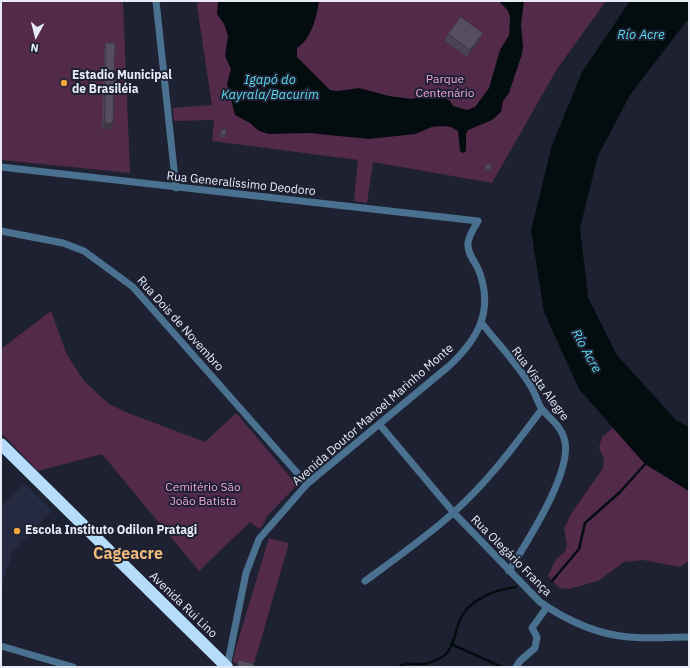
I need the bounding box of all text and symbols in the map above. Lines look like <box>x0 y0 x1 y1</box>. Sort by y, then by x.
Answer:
north arrow <box>16 16 56 56</box>
water label: Río Acre <box>617 27 665 43</box>
text: N <box>30 40 39 55</box>
place label: Estadio Municipal de Brasiléia <box>72 69 172 97</box>
water label: Igapó do Kayrala/Bacurim <box>221 72 319 103</box>
park label: Parque Centenário <box>416 73 474 101</box>
marker: Estadio Municipal de Brasiléia <box>59 78 69 88</box>
street label: Rua Generalíssimo Deodoro <box>166 169 316 199</box>
street label: Rua Dois de Novembro <box>134 274 226 374</box>
water label: Río Acre <box>568 327 604 375</box>
street label: Avenida Doutor Manoel Marinho Monte <box>290 341 456 489</box>
street label: Rua Vista Alegre <box>508 344 572 424</box>
park label: Cemitério São João Batista <box>165 481 241 509</box>
street label: Rua Olegário França <box>468 513 554 599</box>
place label: Escola Instituto Odilon Pratagi <box>25 524 197 538</box>
marker: Escola Instituto Odilon Pratagi <box>12 526 22 536</box>
district label: Cageacre <box>93 544 163 564</box>
street label: Avenida Rui Lino <box>146 569 220 641</box>

